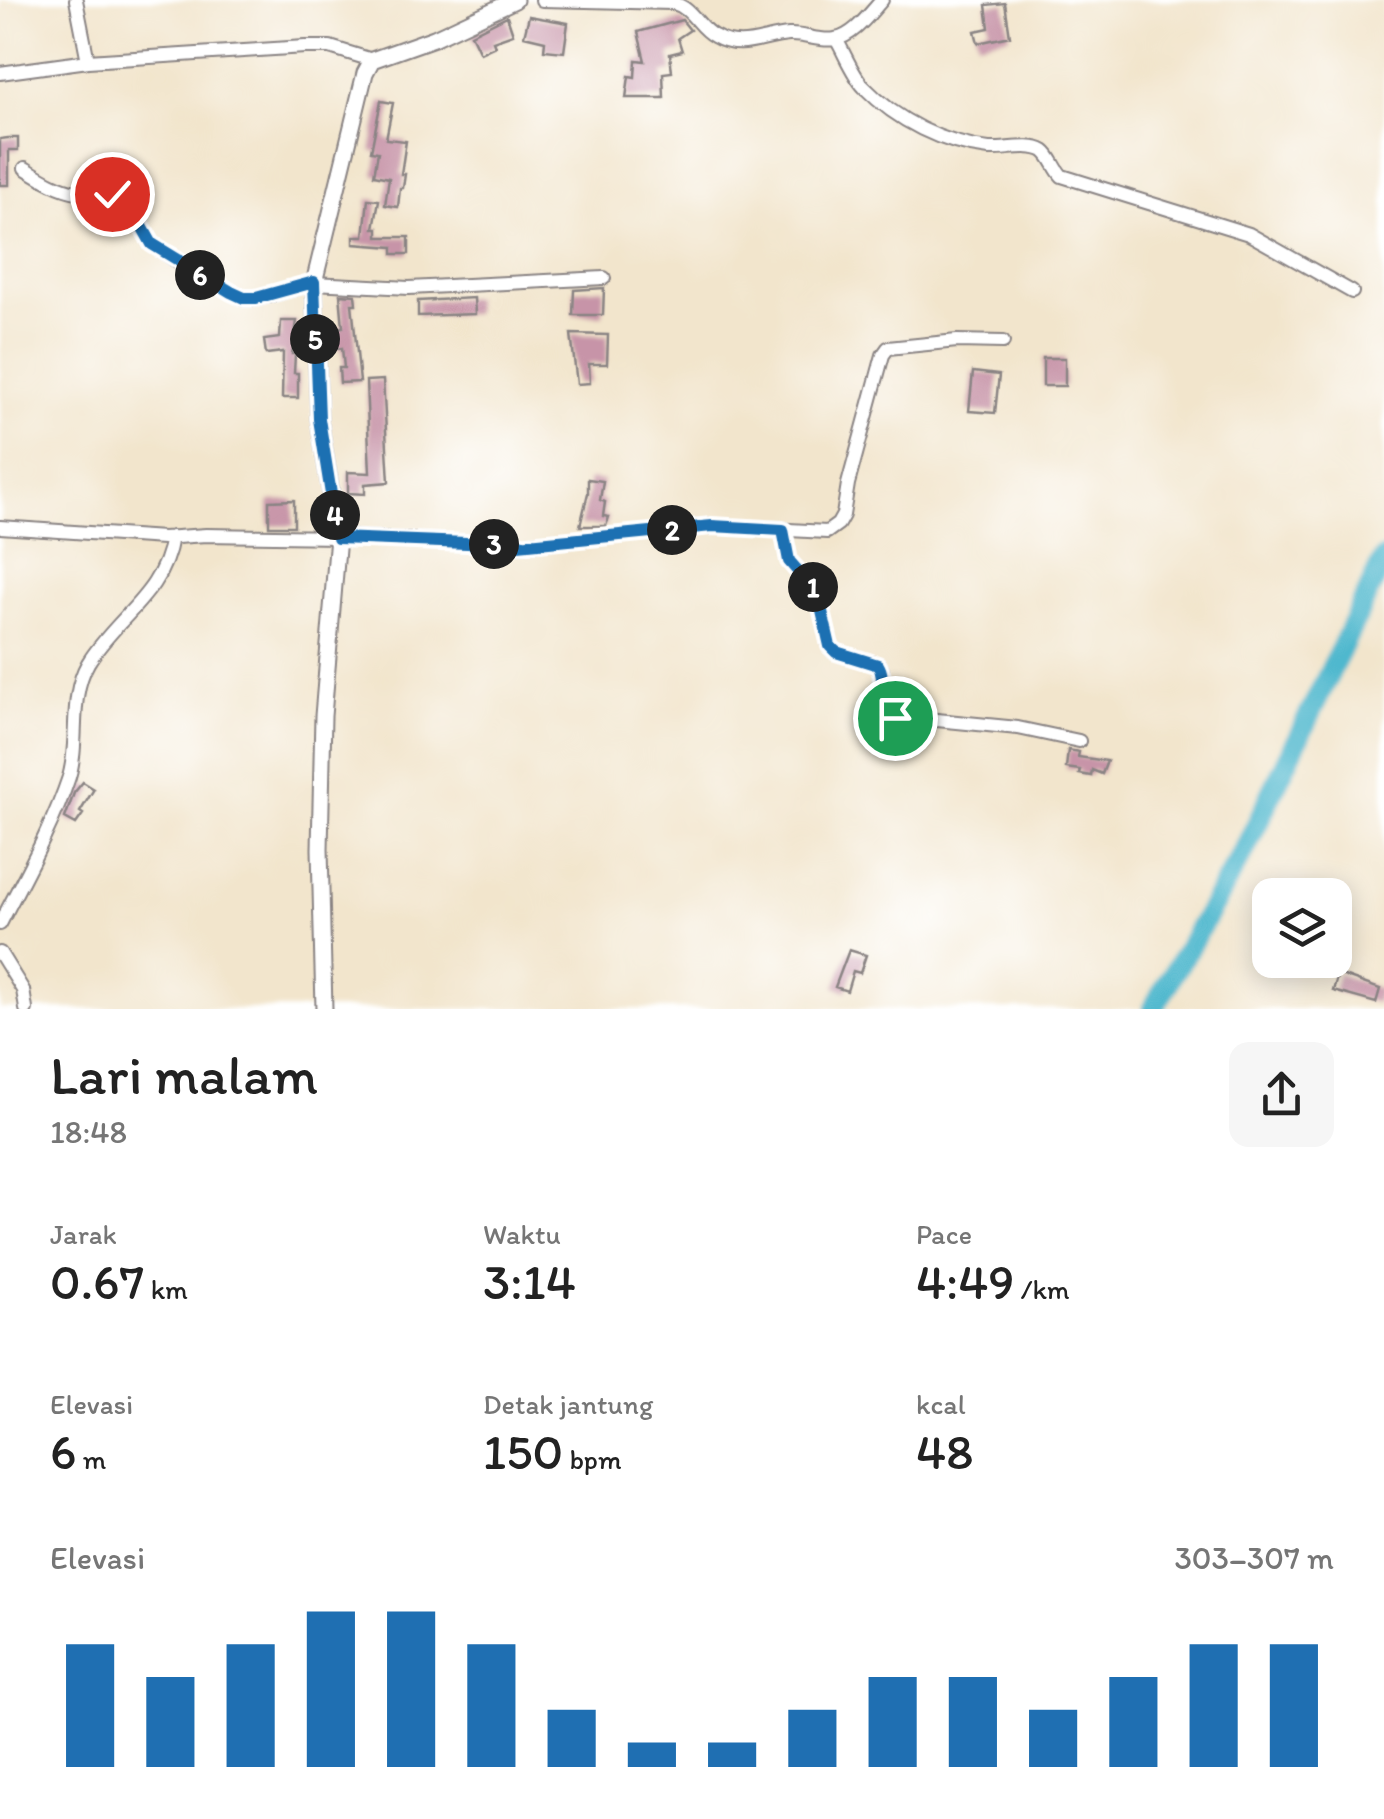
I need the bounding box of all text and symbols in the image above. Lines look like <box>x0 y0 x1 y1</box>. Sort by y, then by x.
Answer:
pin <box>70 152 155 237</box>
icon: check <box>85 167 140 222</box>
pin: 6 <box>175 250 225 300</box>
text: 6 <box>193 258 207 292</box>
pin: 5 <box>290 314 340 364</box>
text: 5 <box>308 322 322 356</box>
pin: 4 <box>310 490 360 540</box>
text: 4 <box>327 498 343 532</box>
pin: 2 <box>647 505 697 555</box>
text: 2 <box>665 513 679 547</box>
pin: 3 <box>469 519 519 569</box>
text: 3 <box>486 527 502 561</box>
pin: 1 <box>788 562 838 612</box>
text: 1 <box>807 570 820 604</box>
pin <box>853 676 938 761</box>
icon: arrive <box>868 691 923 746</box>
map controls <box>1252 878 1352 978</box>
button: layers <box>1252 878 1352 978</box>
text: Lari malam <box>50 1042 318 1108</box>
button: share <box>1229 1042 1334 1147</box>
text: 18:48 <box>50 1113 127 1151</box>
text: Jarak <box>50 1217 117 1251</box>
text: Waktu <box>483 1217 561 1251</box>
text: Pace <box>916 1217 972 1251</box>
text: 0.67 <box>50 1251 144 1312</box>
text: 3:14 <box>483 1251 576 1312</box>
text: 4:49 <box>916 1251 1015 1312</box>
text: km <box>144 1272 188 1306</box>
text: /km <box>1015 1272 1070 1306</box>
text: Elevasi <box>50 1387 133 1421</box>
text: Detak jantung <box>483 1387 653 1421</box>
text: kcal <box>916 1387 966 1421</box>
text: 6 <box>50 1421 76 1482</box>
text: 150 <box>483 1421 563 1482</box>
text: 48 <box>916 1421 973 1482</box>
text: m <box>76 1442 106 1476</box>
text: bpm <box>563 1442 622 1476</box>
text: Elevasi <box>50 1539 145 1577</box>
text: 303–307 m <box>1174 1539 1334 1577</box>

